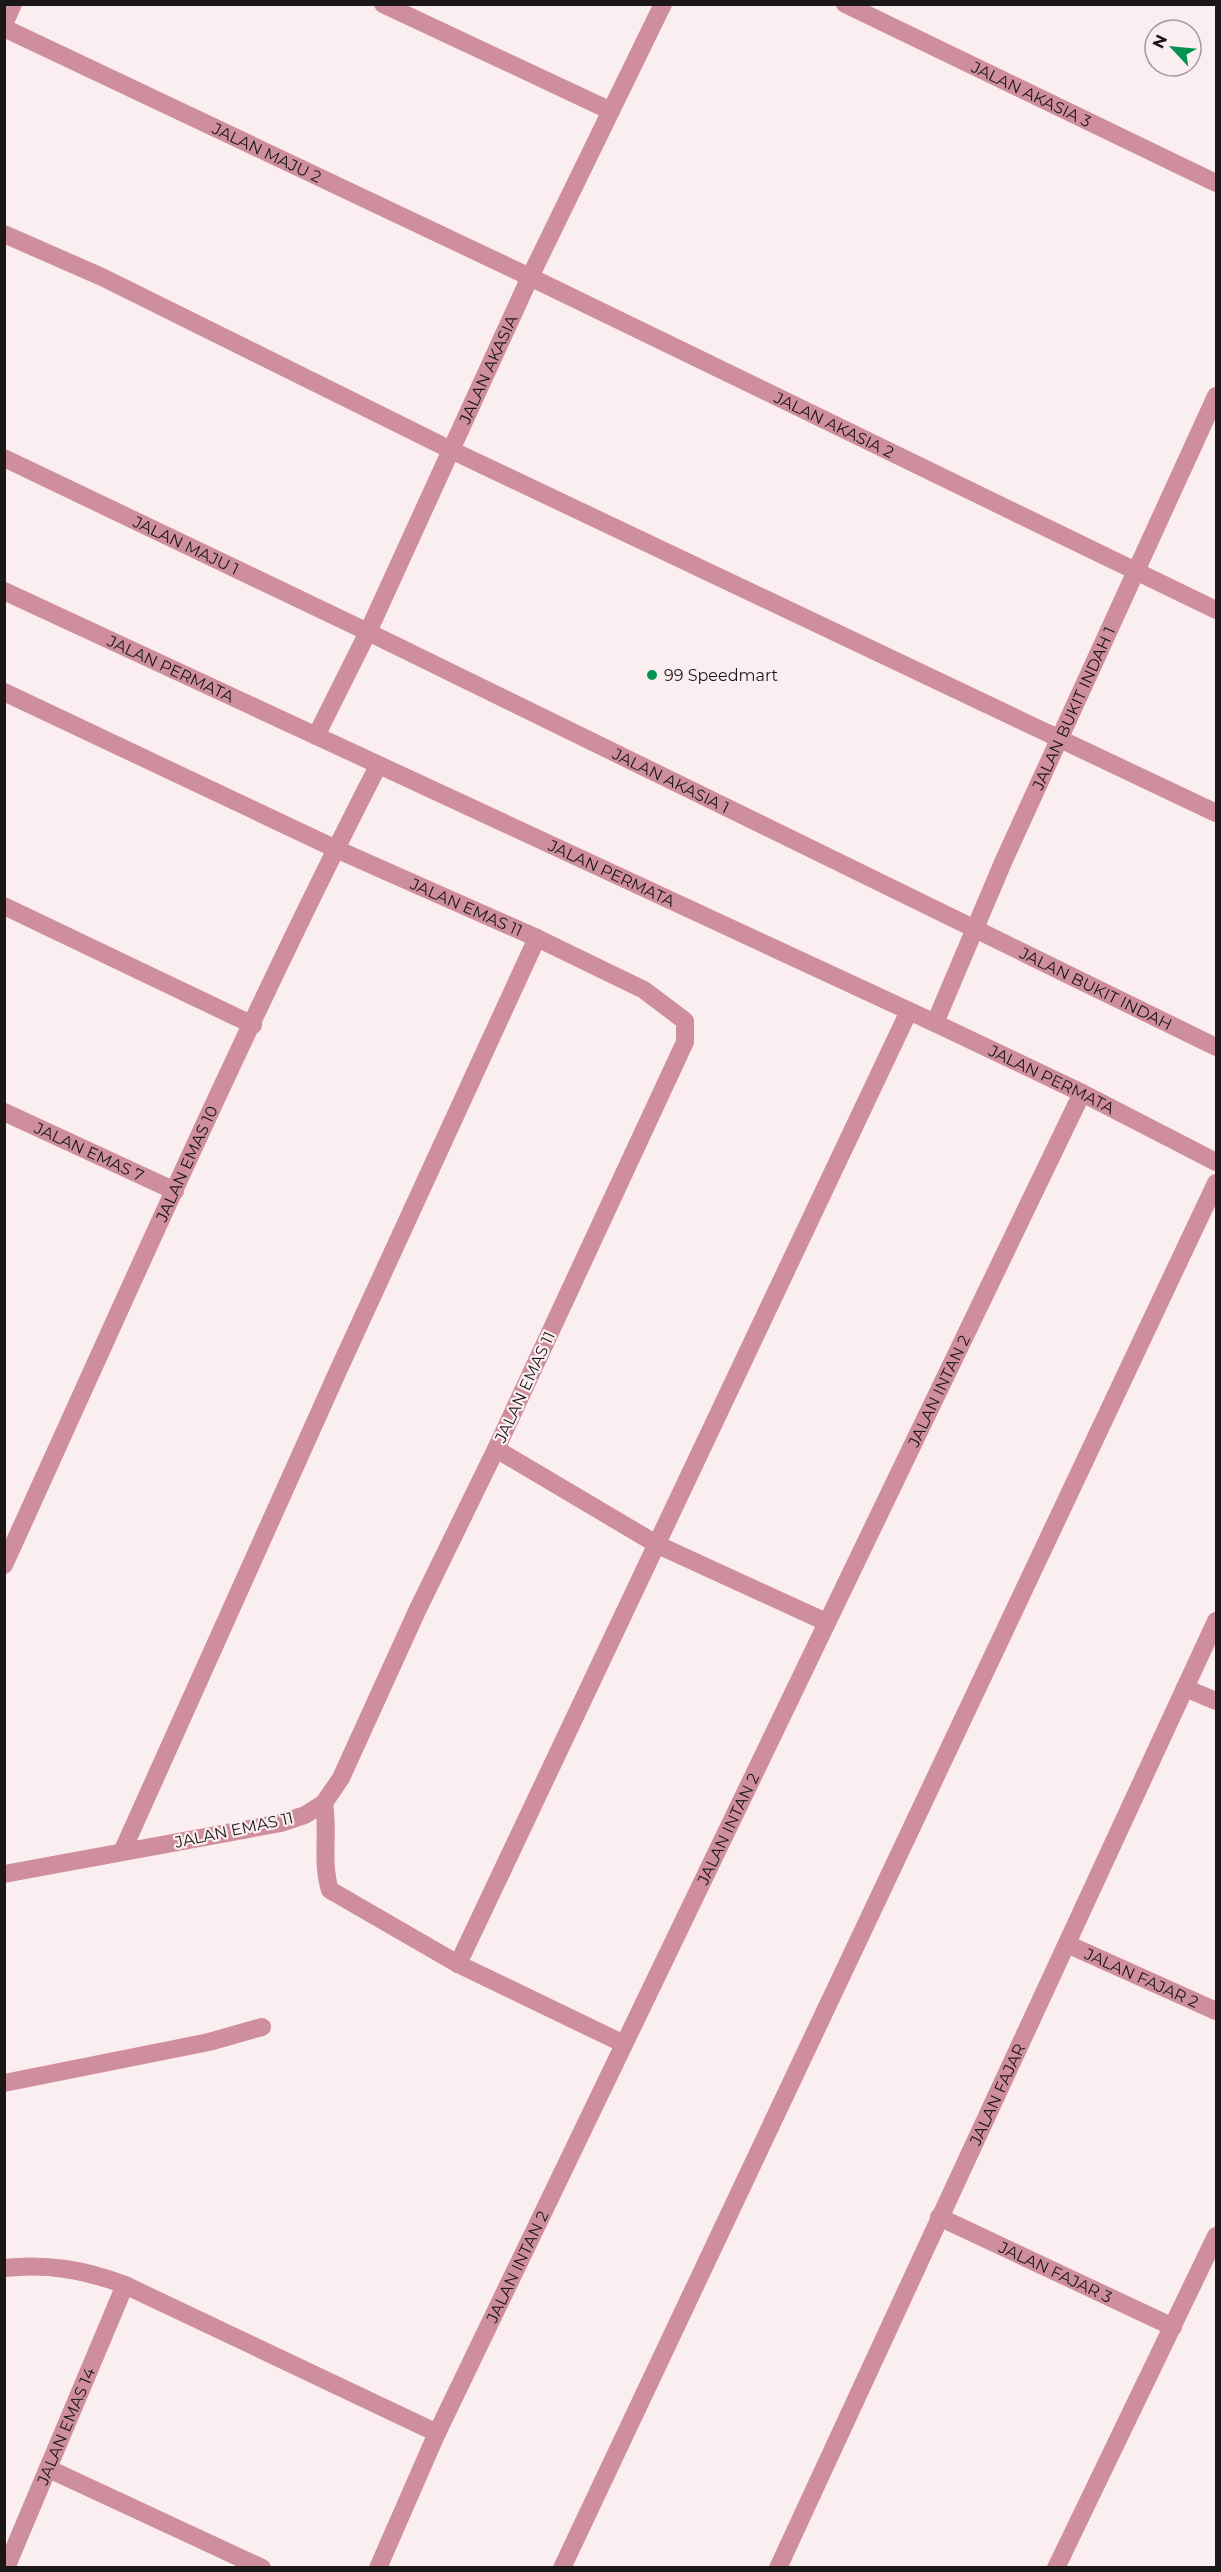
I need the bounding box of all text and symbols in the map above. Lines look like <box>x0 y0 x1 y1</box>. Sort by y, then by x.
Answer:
north arrow <box>1143 18 1203 78</box>
text: N <box>1149 32 1171 52</box>
street label: JALAN AKASIA 3 <box>968 57 1094 131</box>
street label: JALAN MAJU 2 <box>209 118 325 186</box>
street label: JALAN AKASIA <box>454 311 521 428</box>
street label: JALAN AKASIA 2 <box>770 387 897 462</box>
street label: JALAN MAJU 1 <box>129 511 242 579</box>
street label: JALAN BUKIT INDAH 1 <box>1028 624 1119 794</box>
street label: JALAN PERMATA <box>104 631 238 706</box>
place label: 99 Speedmart <box>664 666 779 685</box>
marker: 99 Speedmart <box>645 668 659 682</box>
street label: JALAN AKASIA 1 <box>609 743 733 817</box>
street label: JALAN PERMATA <box>545 835 679 911</box>
street label: JALAN EMAS 11 <box>407 873 525 940</box>
street label: JALAN BUKIT INDAH <box>1016 943 1175 1034</box>
street label: JALAN PERMATA <box>985 1040 1118 1118</box>
street label: JALAN EMAS 10 <box>151 1103 221 1225</box>
street label: JALAN EMAS 7 <box>31 1118 147 1185</box>
street label: JALAN EMAS 11 <box>491 1328 559 1446</box>
street label: JALAN INTAN 2 <box>903 1332 974 1451</box>
street label: JALAN INTAN 2 <box>692 1770 763 1889</box>
street label: JALAN EMAS 11 <box>172 1808 295 1852</box>
street label: JALAN FAJAR 2 <box>1081 1943 1202 2011</box>
street label: JALAN FAJAR <box>965 2041 1029 2149</box>
street label: JALAN INTAN 2 <box>482 2208 552 2326</box>
street label: JALAN FAJAR 3 <box>995 2237 1115 2307</box>
street label: JALAN EMAS 14 <box>32 2364 99 2488</box>

